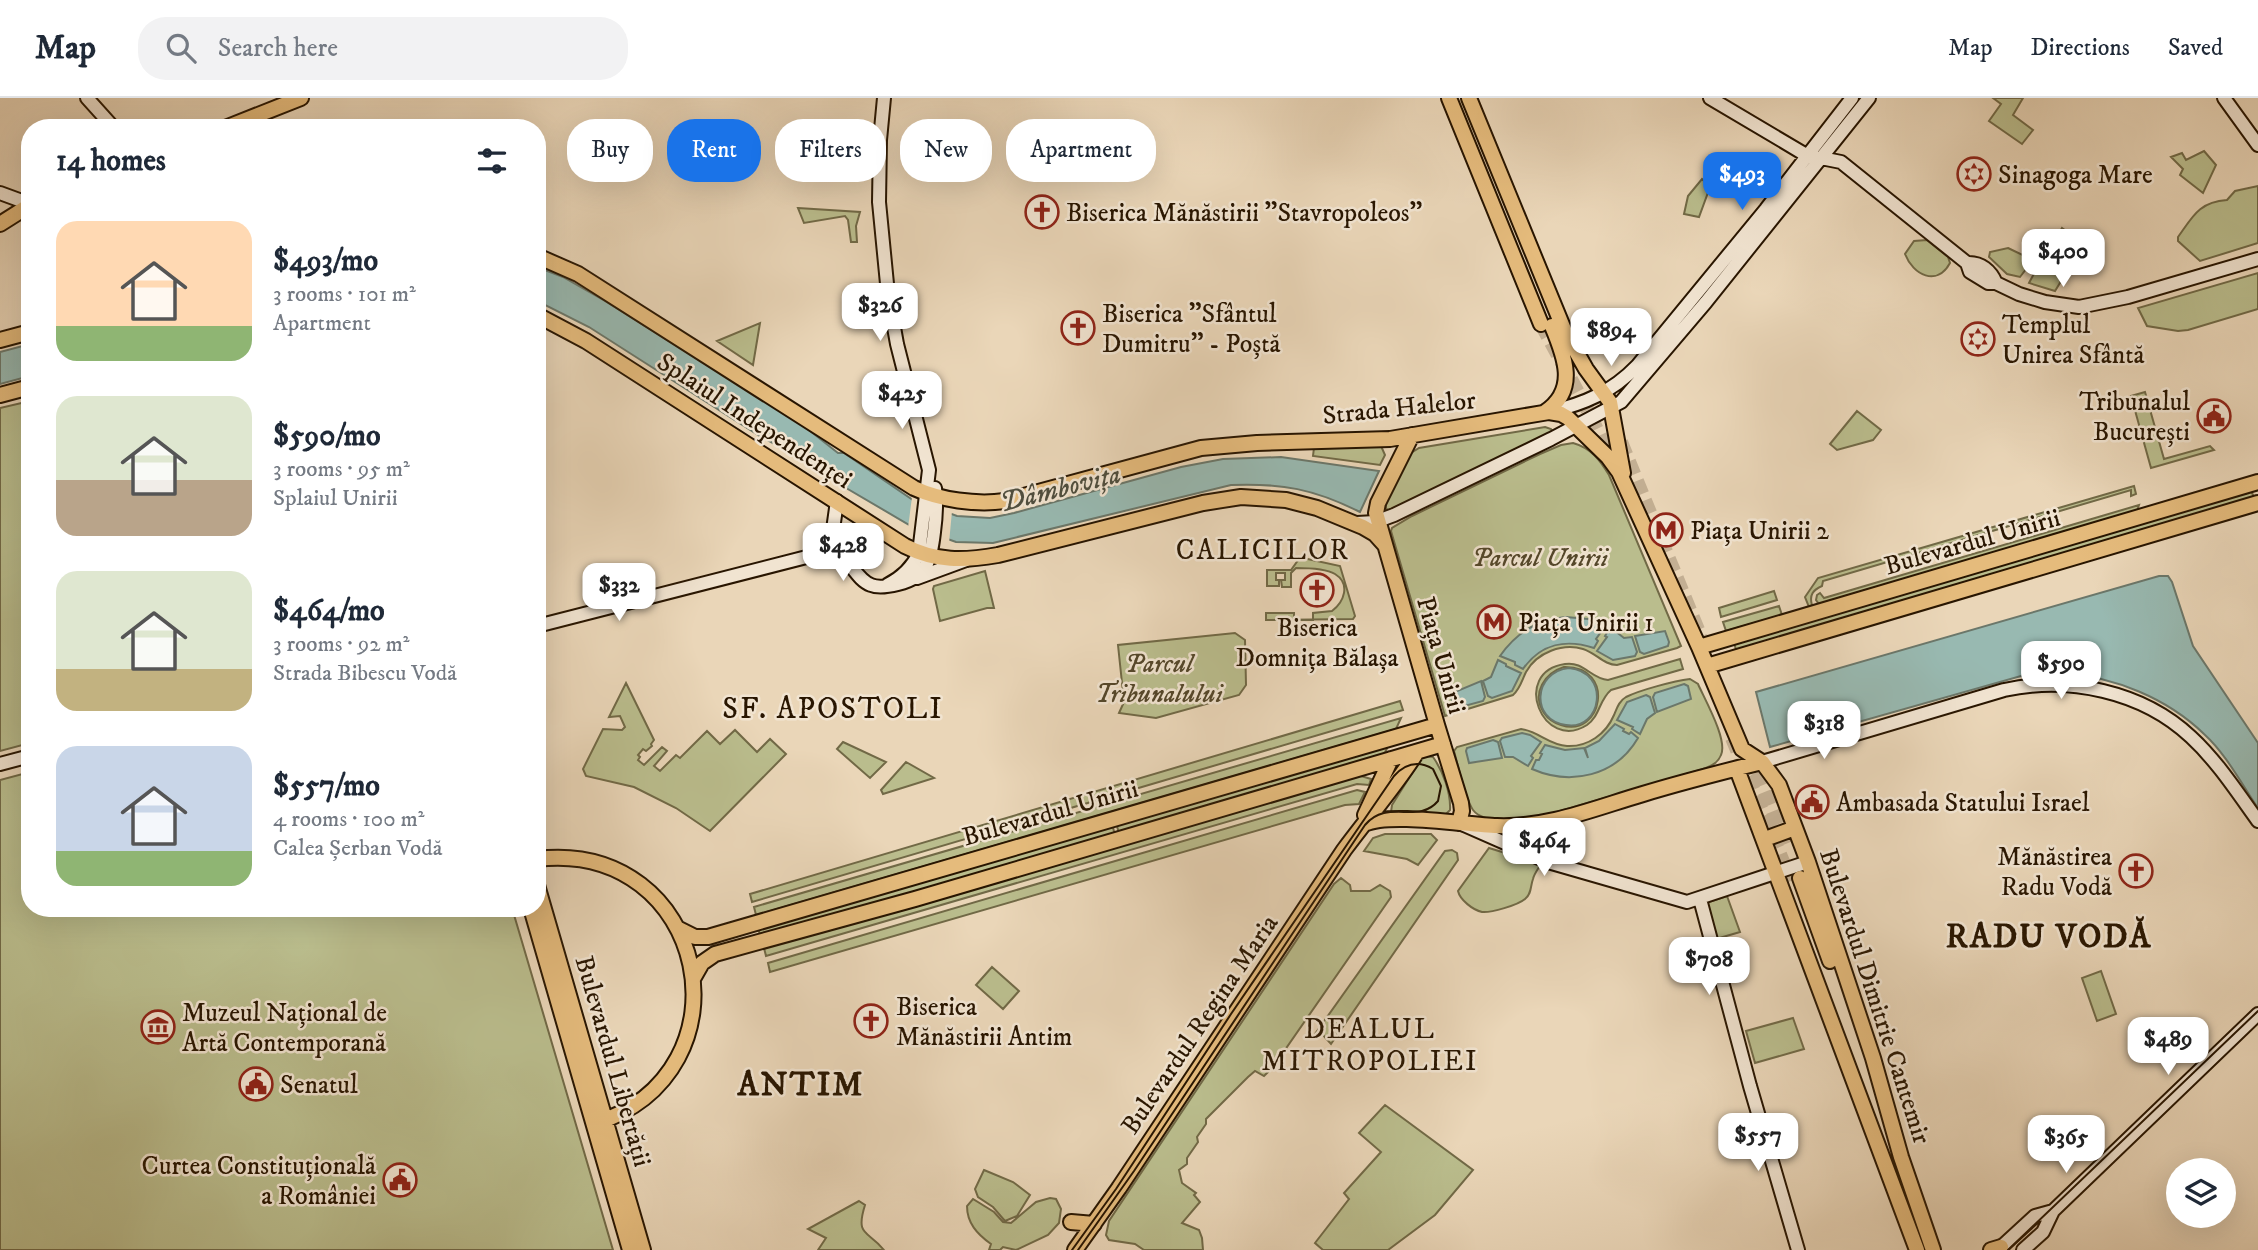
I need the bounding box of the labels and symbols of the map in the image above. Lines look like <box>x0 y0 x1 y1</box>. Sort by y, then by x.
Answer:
pin: $493 <box>1701 152 1783 212</box>
synagogue icon: Sinagoga Mare <box>1955 155 1993 193</box>
place label: Sinagoga Mare <box>1998 159 2153 192</box>
church icon: Biserica Mănăstirii "Stavropoleos" <box>1023 193 1061 231</box>
place label: Biserica Mănăstirii "Stavropoleos" <box>1066 197 1422 230</box>
pin: $400 <box>2022 230 2104 289</box>
pin: $326 <box>839 284 921 343</box>
place label: Biserica "Sfântul Dumitru" - Poștă <box>1102 298 1281 361</box>
pin: $894 <box>1570 308 1652 368</box>
church icon: Biserica "Sfântul Dumitru" - Poștă <box>1059 309 1097 347</box>
place label: Templul Unirea Sfântă <box>2002 309 2145 372</box>
synagogue icon: Templul Unirea Sfântă <box>1959 320 1997 358</box>
street label: Splaiul Independenței <box>650 346 858 497</box>
pin: $425 <box>861 372 943 431</box>
street label: Strada Halelor <box>1321 384 1478 433</box>
place label: Tribunalul București <box>2079 386 2190 449</box>
public building icon: Tribunalul București <box>2195 397 2233 435</box>
water label: Dâmbovița <box>996 457 1124 520</box>
street label: Bulevardul Unirii <box>1881 502 2064 583</box>
metro station icon: Piața Unirii 2 <box>1647 511 1685 549</box>
place label: Piața Unirii 2 <box>1690 515 1829 548</box>
pin: $428 <box>802 524 884 583</box>
district label: CALICILOR <box>1176 533 1350 568</box>
park label: Parcul Unirii <box>1472 542 1610 575</box>
pin: $332 <box>578 564 660 623</box>
church icon: Biserica Domnița Bălașa <box>1298 571 1336 609</box>
street label: Piața Unirii <box>1408 593 1473 718</box>
metro station icon: Piața Unirii 1 <box>1475 603 1513 641</box>
place label: Piața Unirii 1 <box>1518 607 1654 640</box>
place label: Biserica Domnița Bălașa <box>1236 612 1398 675</box>
pin: $590 <box>2020 642 2102 701</box>
park label: Parcul Tribunalului <box>1095 648 1225 711</box>
district label: SF. APOSTOLI <box>722 691 944 728</box>
pin: $318 <box>1783 702 1865 761</box>
street label: Bulevardul Unirii <box>959 773 1142 854</box>
public building icon: Ambasada Statului Israel <box>1793 783 1831 821</box>
place label: Ambasada Statului Israel <box>1836 787 2090 820</box>
pin: $464 <box>1503 818 1585 878</box>
place label: Mănăstirea Radu Vodă <box>1997 841 2112 904</box>
street label: Bulevardul Dimitrie Cantemir <box>1811 845 1938 1149</box>
church icon: Mănăstirea Radu Vodă <box>2117 852 2155 890</box>
street label: Bulevardul Regina Maria <box>1114 909 1286 1141</box>
district label: RADU VODĂ <box>1946 915 2152 958</box>
pin: $708 <box>1668 937 1750 997</box>
street label: Bulevardul Libertății <box>567 952 658 1171</box>
place label: Biserica Mănăstirii Antim <box>896 991 1072 1054</box>
place label: Muzeul Național de Artă Contemporană <box>182 997 387 1060</box>
church icon: Biserica Mănăstirii Antim <box>852 1002 890 1040</box>
museum icon: Muzeul Național de Artă Contemporană <box>139 1008 177 1046</box>
district label: DEALUL MITROPOLIEI <box>1261 1012 1479 1079</box>
pin: $489 <box>2127 1018 2209 1077</box>
public building icon: Senatul <box>237 1065 275 1103</box>
district label: ANTIM <box>737 1065 864 1106</box>
place label: Senatul <box>280 1069 358 1102</box>
pin: $557 <box>1717 1114 1799 1173</box>
pin: $365 <box>2025 1116 2107 1175</box>
place label: Curtea Constituțională a României <box>142 1150 376 1213</box>
public building icon: Curtea Constituțională a României <box>381 1161 419 1199</box>

